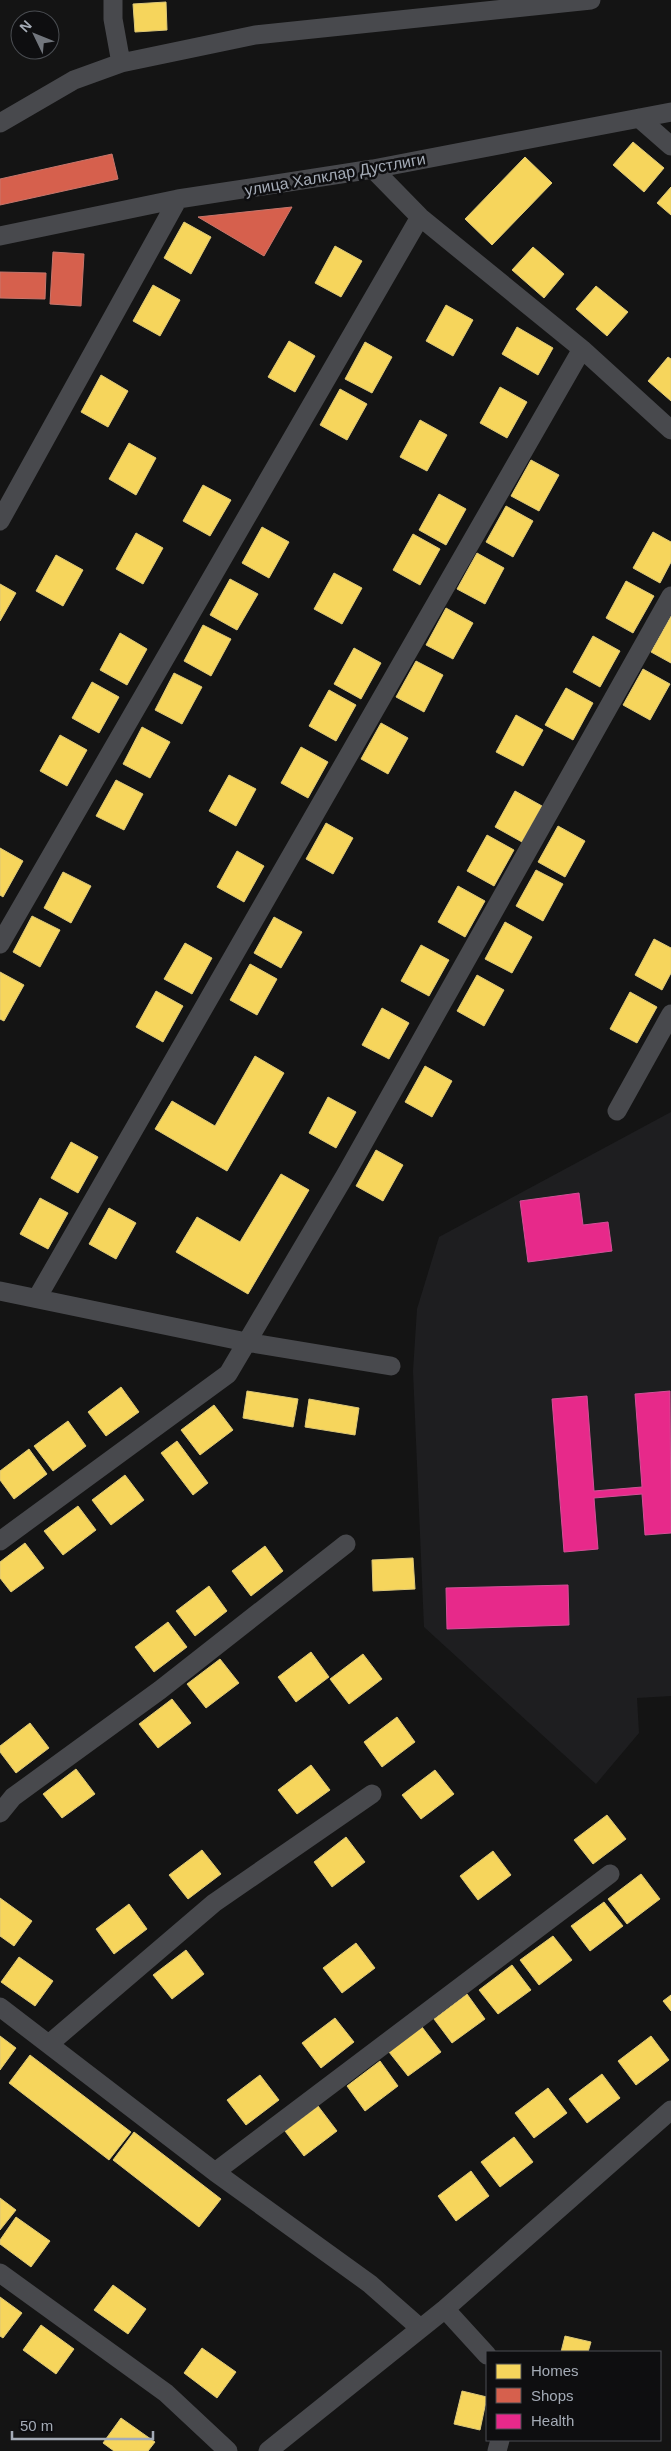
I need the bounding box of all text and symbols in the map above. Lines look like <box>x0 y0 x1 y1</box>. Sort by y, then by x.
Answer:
north arrow <box>10 10 60 60</box>
text: N <box>16 17 35 35</box>
street label: улица Халклар Дустлиги <box>243 150 427 199</box>
legend <box>486 2351 661 2441</box>
text: Homes <box>531 2362 579 2379</box>
text: Shops <box>531 2387 574 2404</box>
scale bar <box>12 2408 154 2440</box>
text: Health <box>531 2412 574 2429</box>
text: 50 m <box>20 2417 53 2434</box>

